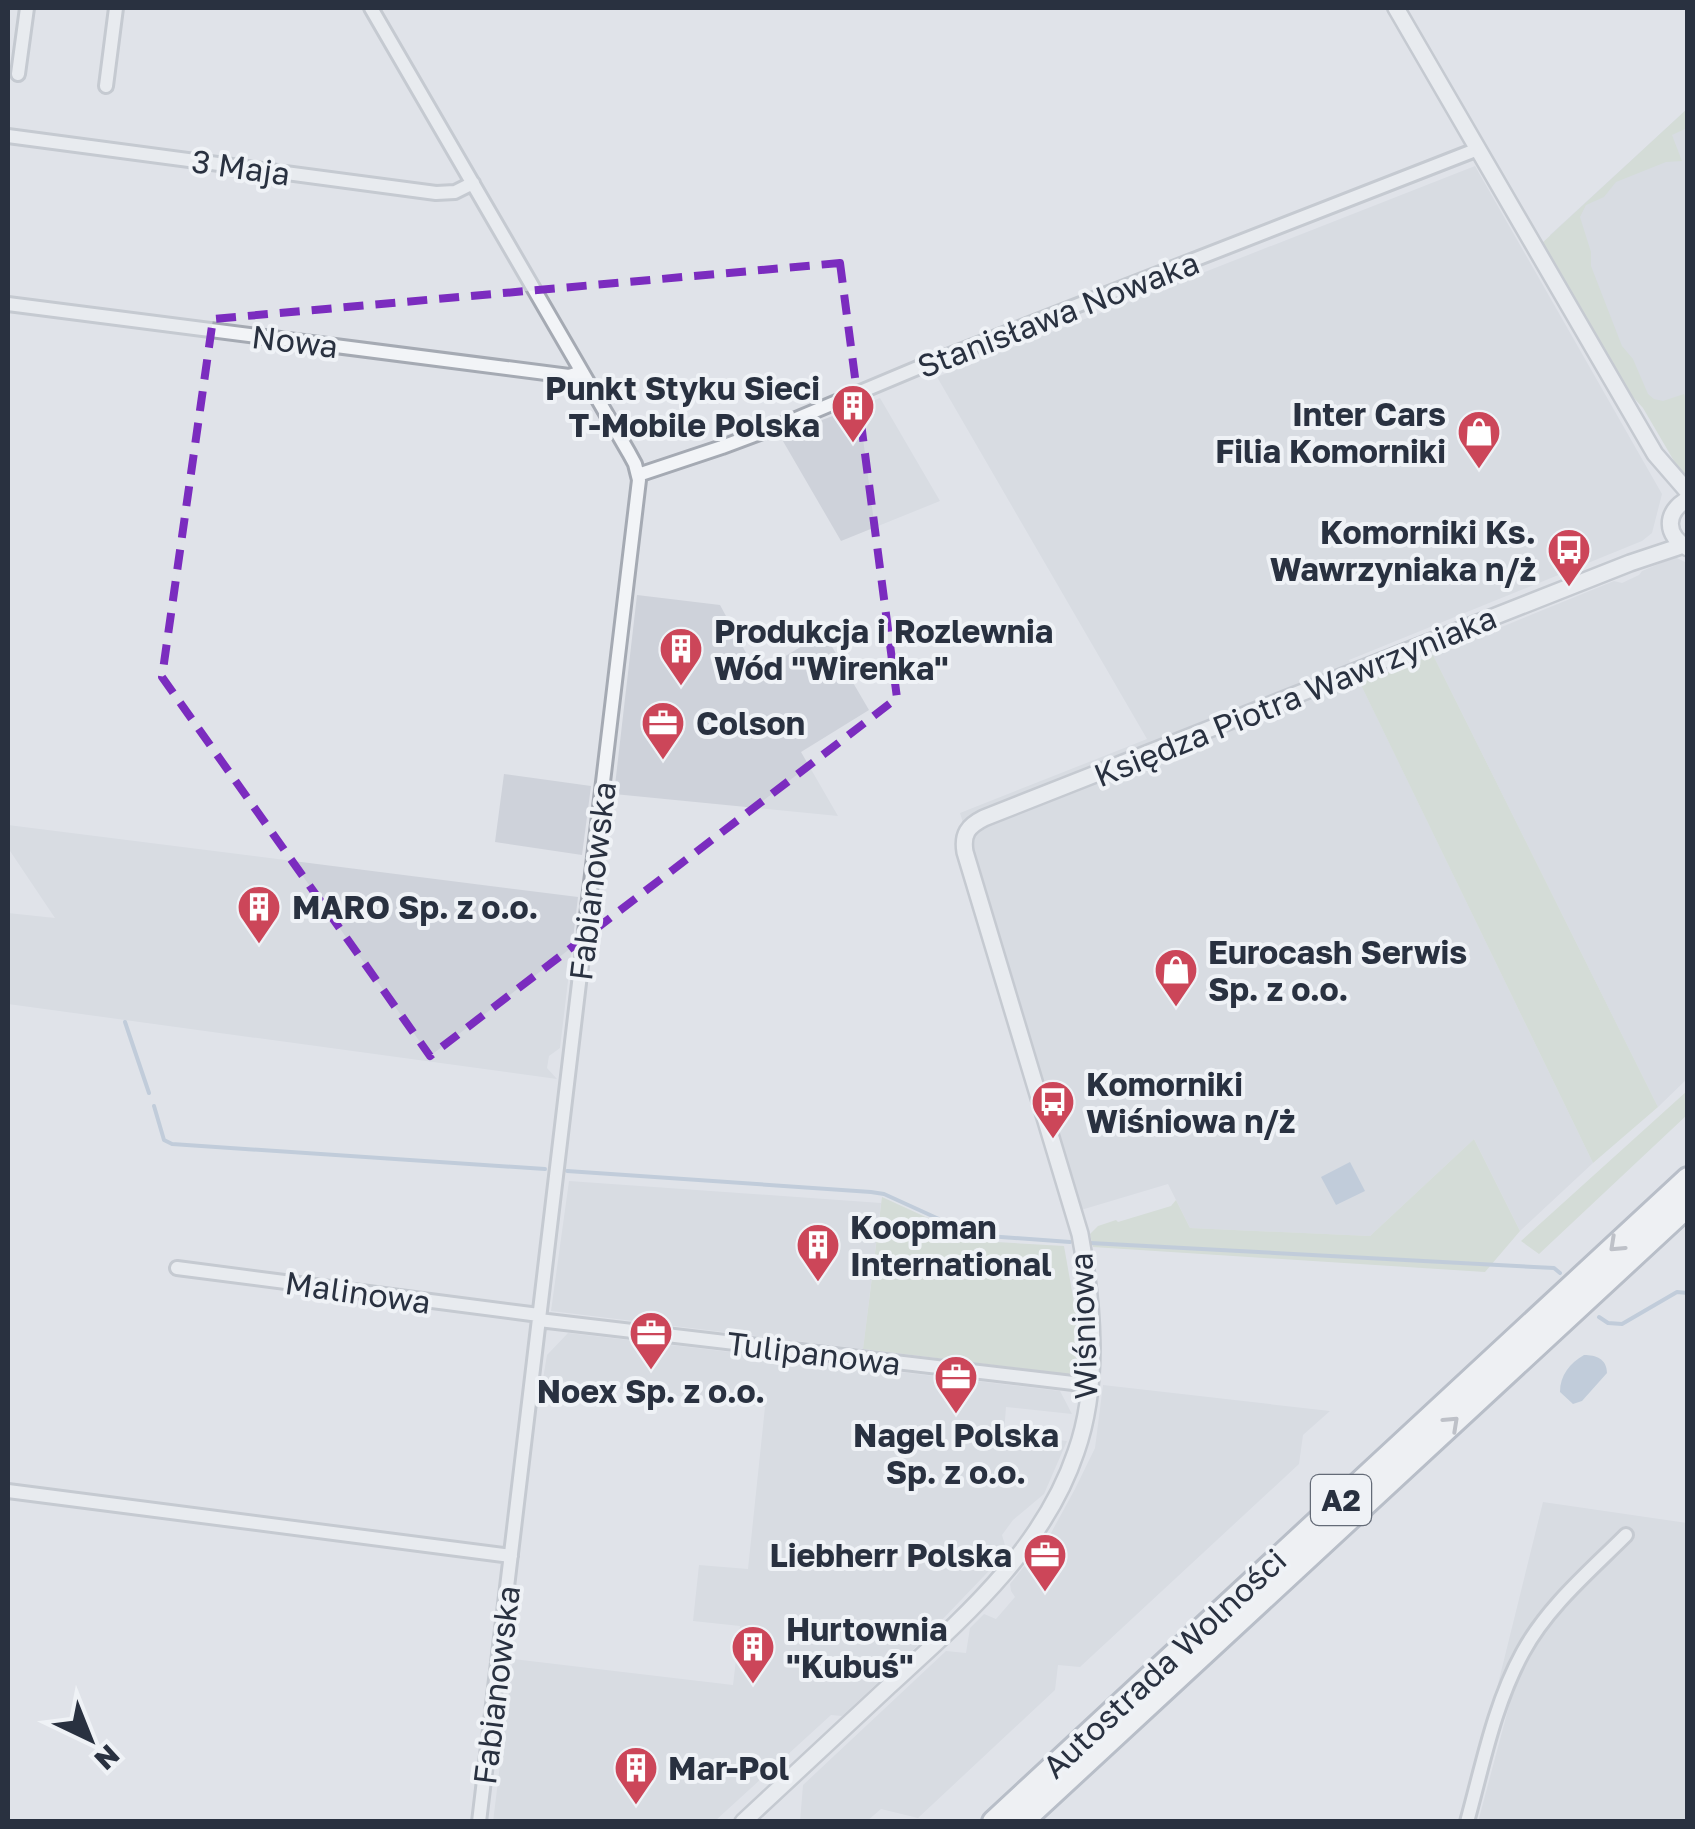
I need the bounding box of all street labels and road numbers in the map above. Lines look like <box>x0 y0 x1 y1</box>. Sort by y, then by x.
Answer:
street label: 3 Maja <box>189 141 293 193</box>
street label: Stanisława Nowaka <box>912 243 1204 385</box>
street label: Nowa <box>250 317 340 365</box>
street label: Księdza Piotra Wawrzyniaka <box>1088 598 1502 794</box>
street label: Fabianowska <box>561 779 623 983</box>
street label: Wiśniowa <box>1061 1252 1105 1400</box>
street label: Malinowa <box>283 1263 433 1321</box>
street label: Tulipanowa <box>725 1323 903 1383</box>
road number: A2 <box>1311 1475 1371 1525</box>
street label: Autostrada Wolności <box>1035 1540 1293 1786</box>
street label: Fabianowska <box>465 1583 527 1787</box>

